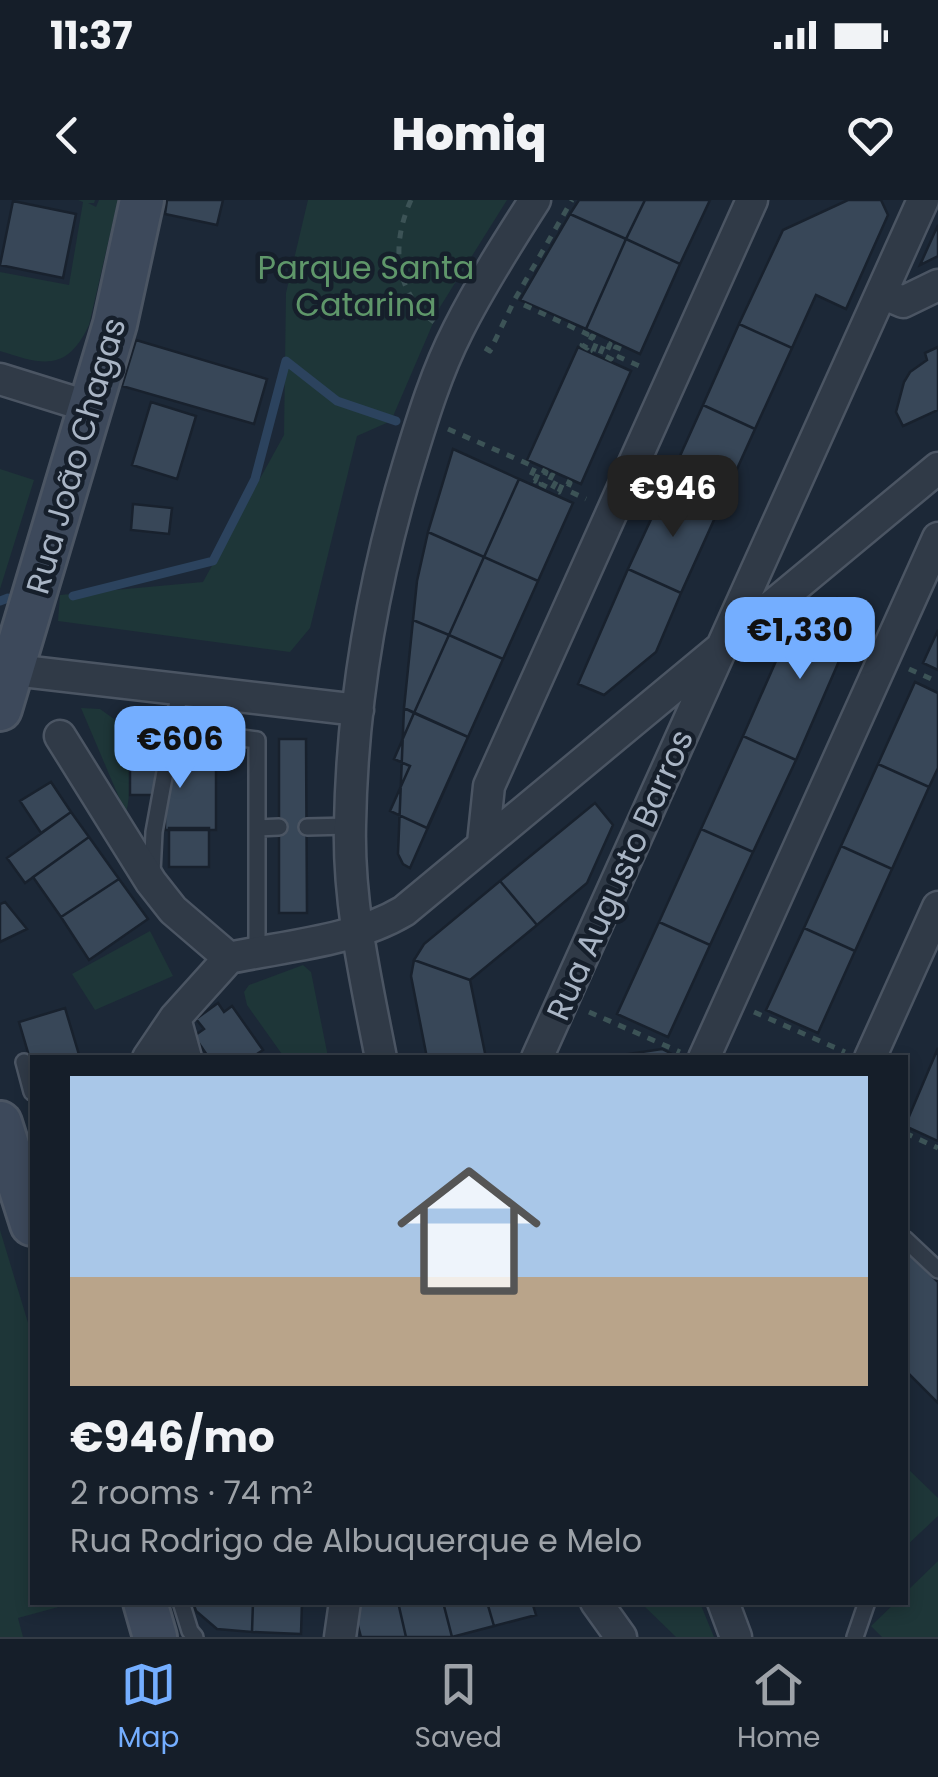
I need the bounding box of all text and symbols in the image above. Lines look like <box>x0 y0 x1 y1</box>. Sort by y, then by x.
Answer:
text: 11:37 <box>50 9 133 62</box>
text: Homiq <box>392 103 546 166</box>
icon: back <box>40 108 95 163</box>
icon: heart <box>843 108 898 163</box>
park label: Parque Santa Catarina <box>258 245 474 327</box>
street label: Rua João Chagas <box>15 313 136 599</box>
pin: €946 <box>614 455 732 540</box>
text: €946 <box>629 465 717 510</box>
pin: €1,330 <box>719 597 881 682</box>
text: €1,330 <box>747 607 853 652</box>
pin: €606 <box>121 706 239 791</box>
text: €606 <box>136 716 224 761</box>
street label: Rua Augusto Barros <box>535 722 704 1027</box>
icon: home <box>379 1141 559 1321</box>
text: €946/mo <box>70 1408 275 1467</box>
text: 2 rooms · 74 m² <box>70 1470 313 1515</box>
text: Rua Rodrigo de Albuquerque e Melo <box>70 1518 642 1563</box>
tab: Map <box>118 1657 179 1759</box>
tab: Saved <box>415 1657 502 1759</box>
tab: Home <box>737 1657 820 1759</box>

